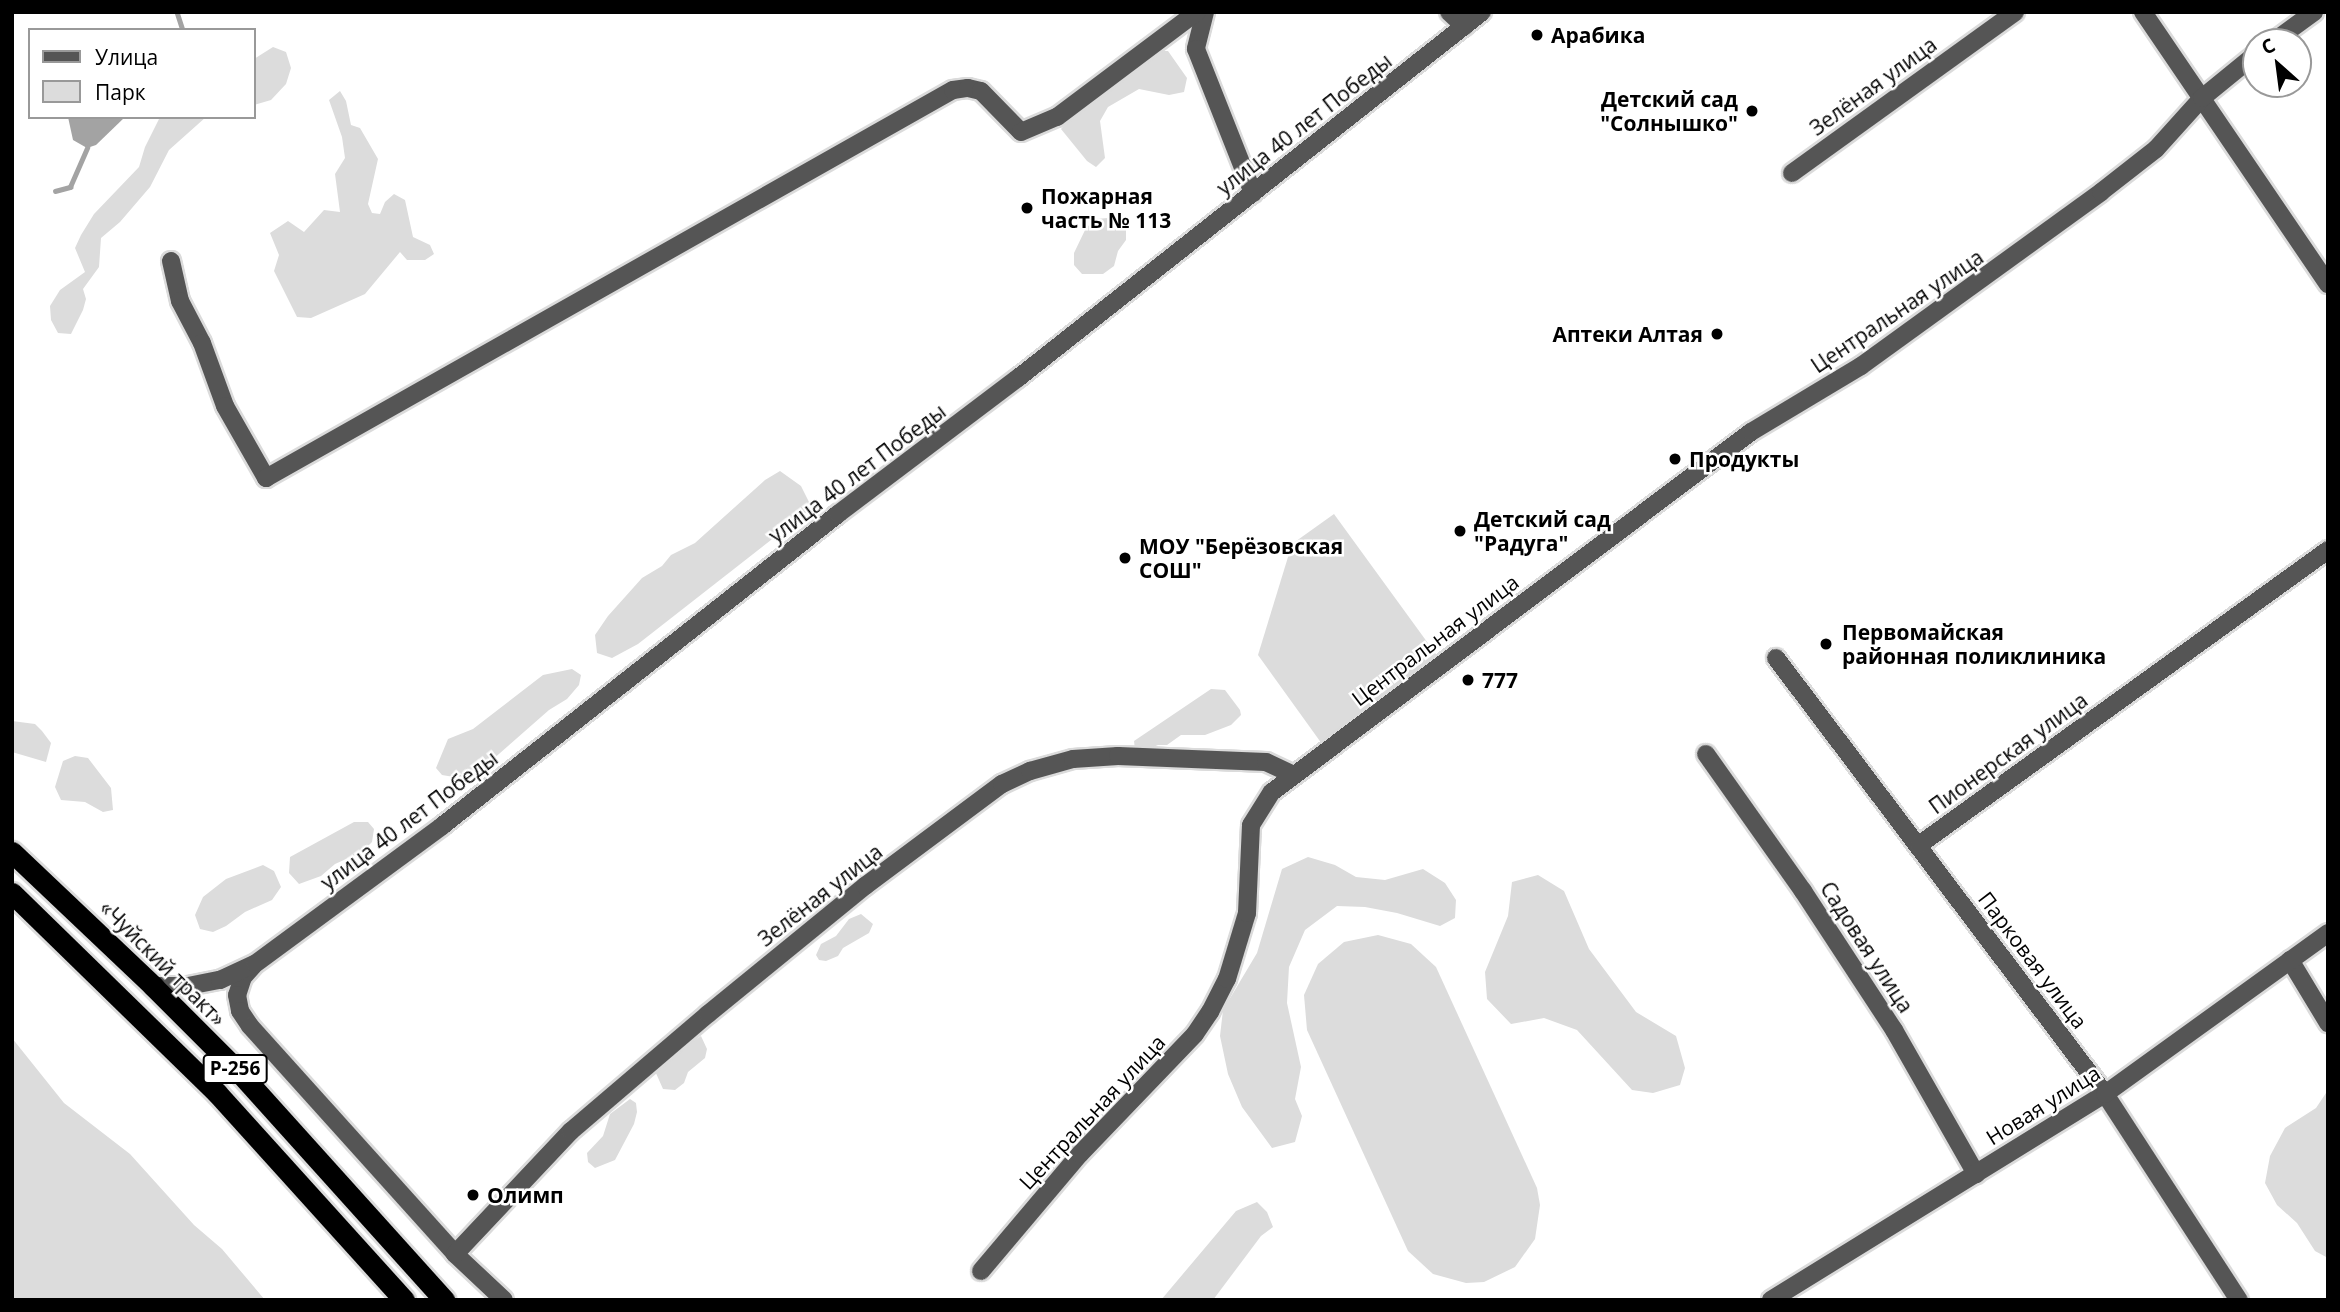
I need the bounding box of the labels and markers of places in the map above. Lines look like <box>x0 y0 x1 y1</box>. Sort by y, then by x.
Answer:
place label: Арабика <box>1551 22 1645 48</box>
marker: Арабика <box>1529 27 1545 43</box>
place label: Детский сад "Солнышко" <box>1600 86 1738 136</box>
marker: Детский сад "Солнышко" <box>1744 103 1760 119</box>
place label: Пожарная часть № 113 <box>1041 183 1171 233</box>
marker: Пожарная часть № 113 <box>1019 200 1035 216</box>
place label: Аптеки Алтая <box>1552 321 1703 347</box>
marker: Аптеки Алтая <box>1709 326 1725 342</box>
place label: Продукты <box>1689 446 1799 472</box>
marker: Продукты <box>1667 451 1683 467</box>
place label: Детский сад "Радуга" <box>1474 506 1611 556</box>
marker: Детский сад "Радуга" <box>1452 523 1468 539</box>
place label: МОУ "Берёзовская СОШ" <box>1139 533 1343 583</box>
marker: МОУ "Берёзовская СОШ" <box>1117 550 1133 566</box>
place label: Первомайская районная поликлиника <box>1842 619 2106 669</box>
marker: Первомайская районная поликлиника <box>1816 634 1836 654</box>
place label: 777 <box>1482 667 1518 693</box>
marker: 777 <box>1460 672 1476 688</box>
place label: Олимп <box>487 1182 564 1208</box>
marker: Олимп <box>465 1187 481 1203</box>

